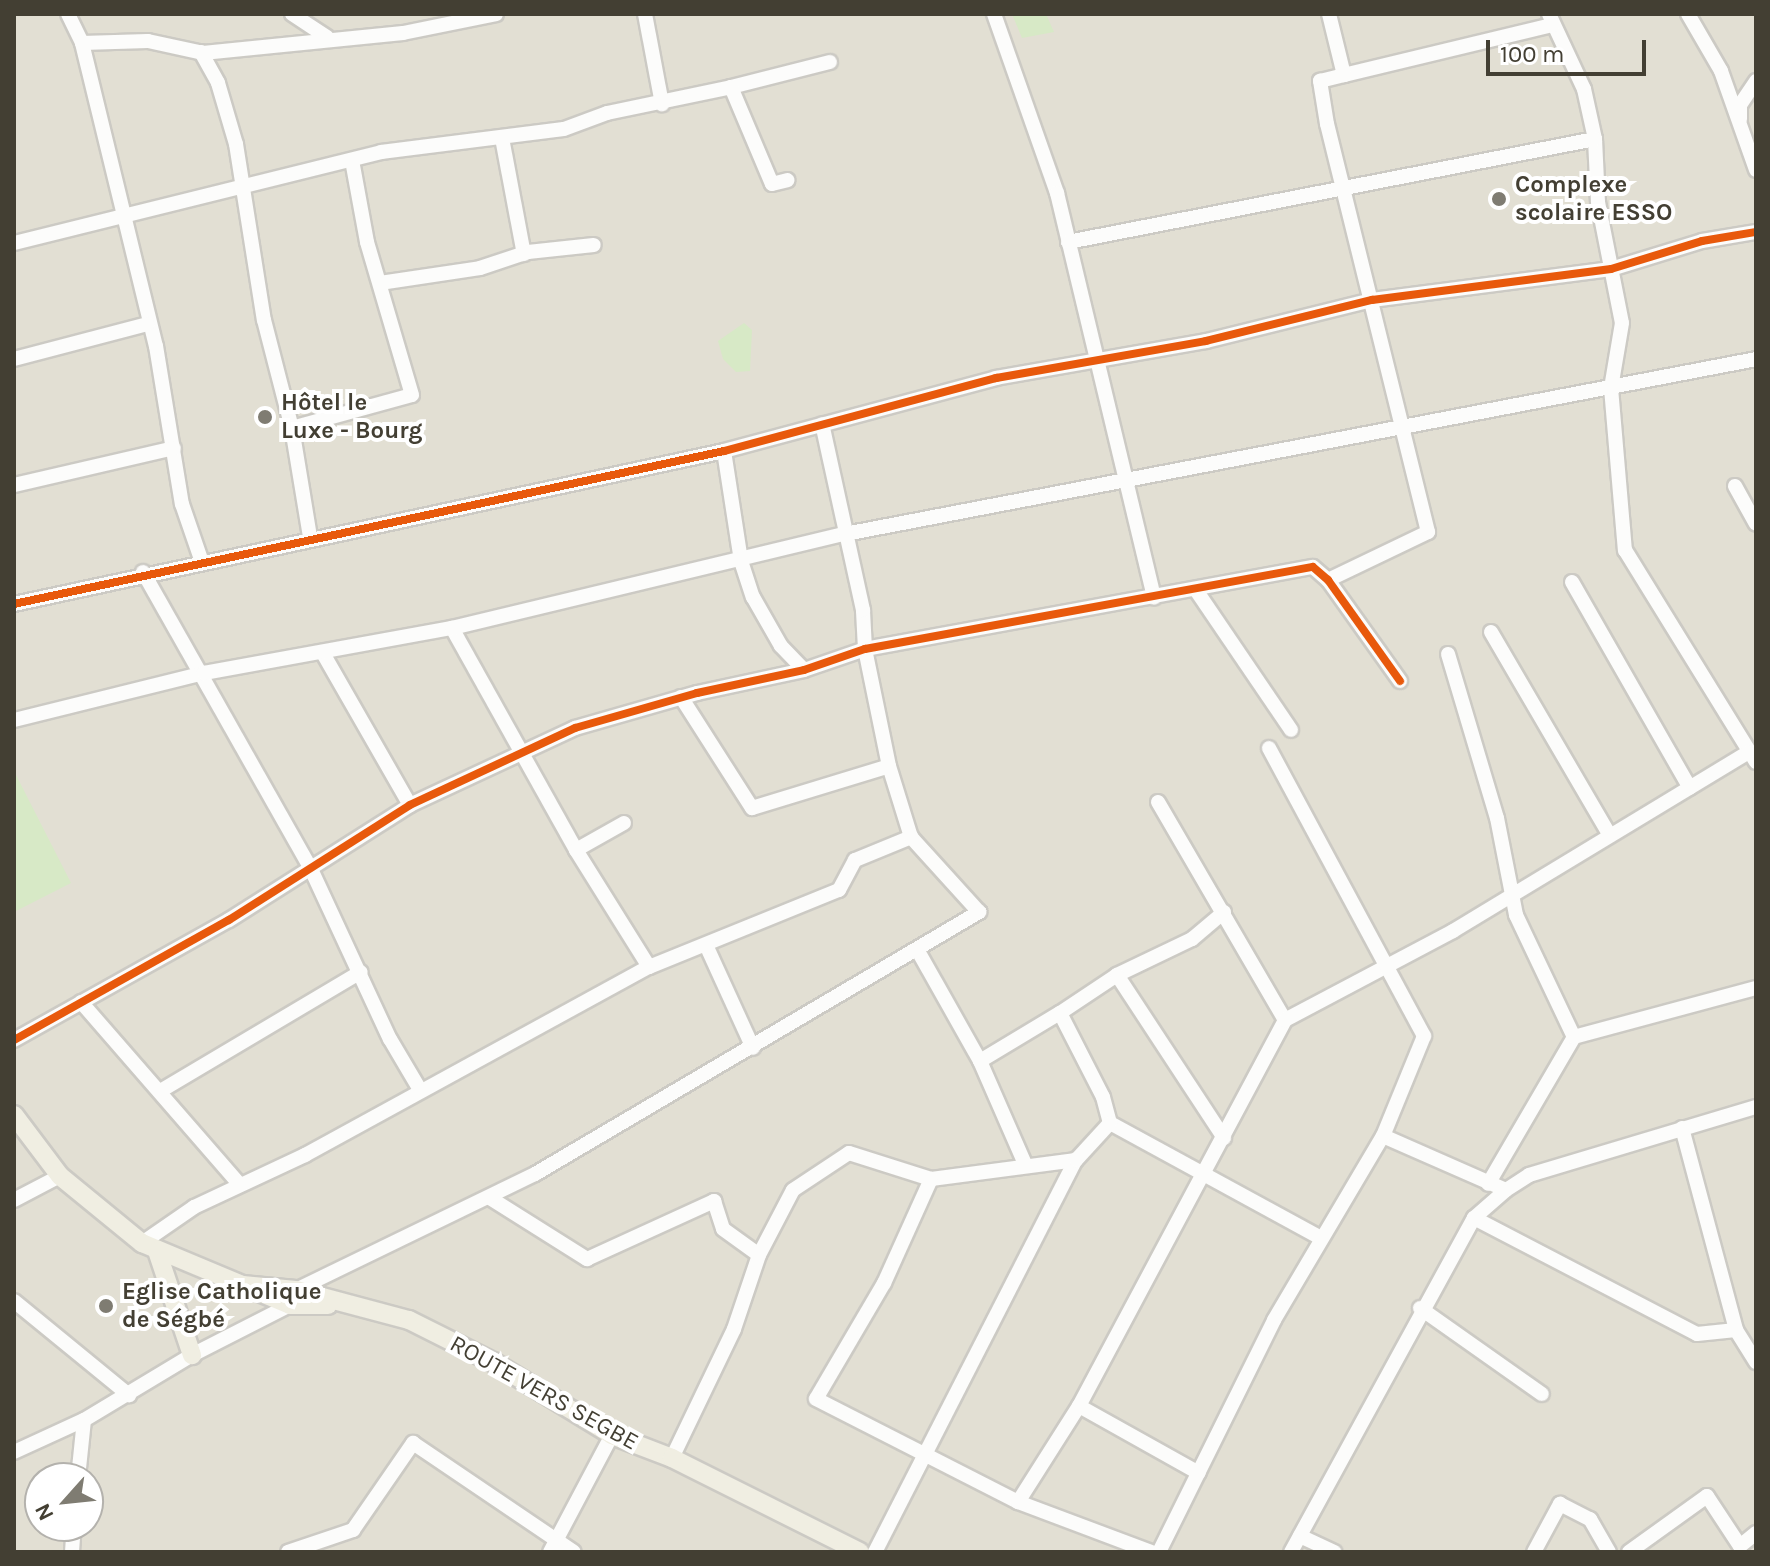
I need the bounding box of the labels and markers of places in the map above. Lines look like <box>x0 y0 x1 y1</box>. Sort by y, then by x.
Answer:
place label: Complexe scolaire ESSO <box>1515 171 1672 227</box>
marker: Complexe scolaire ESSO <box>1490 190 1508 208</box>
place label: Hôtel le Luxe - Bourg <box>281 389 422 445</box>
marker: Hôtel le Luxe - Bourg <box>256 408 274 426</box>
place label: Eglise Catholique de Ségbé <box>122 1278 322 1334</box>
marker: Eglise Catholique de Ségbé <box>97 1297 115 1315</box>

